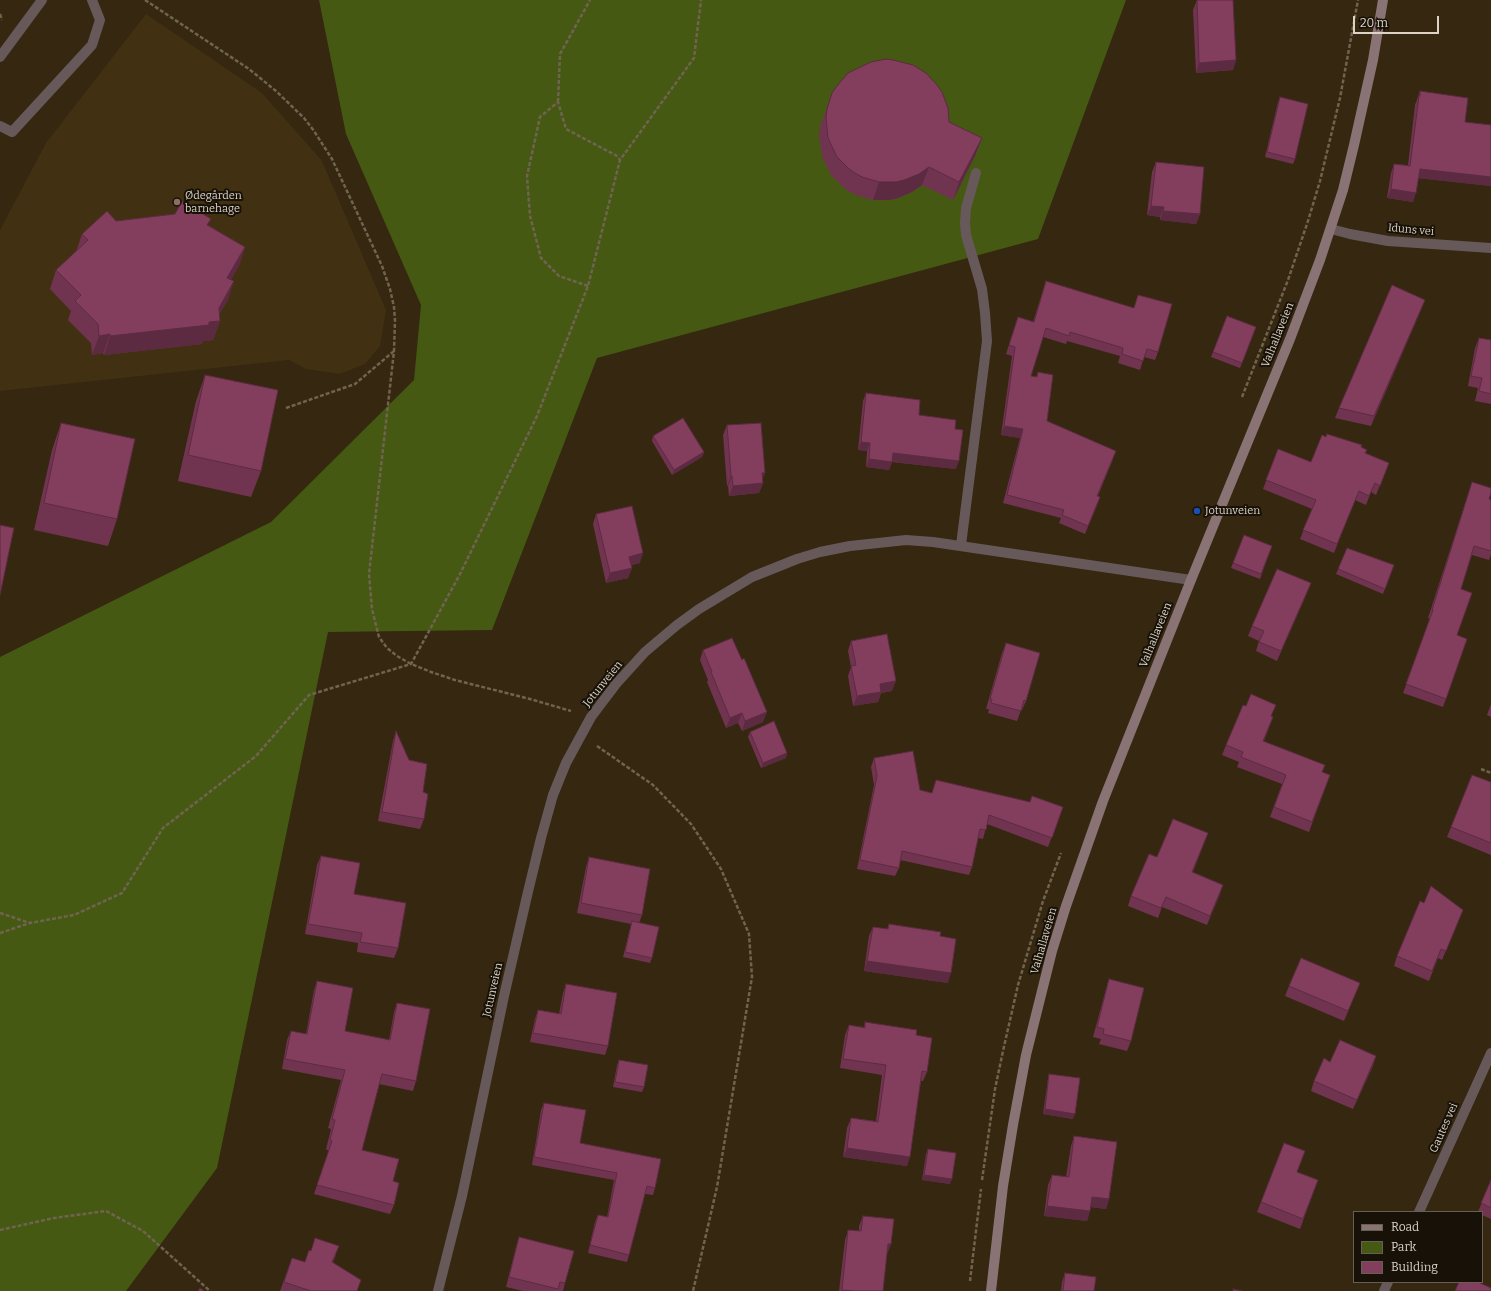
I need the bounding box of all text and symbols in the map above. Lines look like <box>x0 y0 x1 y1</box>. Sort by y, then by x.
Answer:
scale bar <box>1355 8 1441 34</box>
text: 20 m <box>1360 16 1388 30</box>
place label: Ødegården barnehage <box>185 189 242 215</box>
marker: Ødegården barnehage <box>172 197 182 207</box>
street label: Iduns vei <box>1387 221 1435 239</box>
street label: Valhallaveien <box>1259 301 1297 369</box>
place label: Jotunveien <box>1205 504 1260 518</box>
marker: Jotunveien <box>1192 506 1202 516</box>
street label: Valhallaveien <box>1137 601 1175 669</box>
street label: Jotunveien <box>581 658 625 710</box>
street label: Valhallaveien <box>1028 906 1060 976</box>
street label: Jotunveien <box>480 962 506 1018</box>
street label: Gautes vei <box>1427 1101 1461 1155</box>
legend <box>1353 1211 1483 1283</box>
text: Road <box>1391 1220 1419 1234</box>
text: Park <box>1391 1240 1416 1254</box>
text: Building <box>1391 1260 1438 1274</box>

